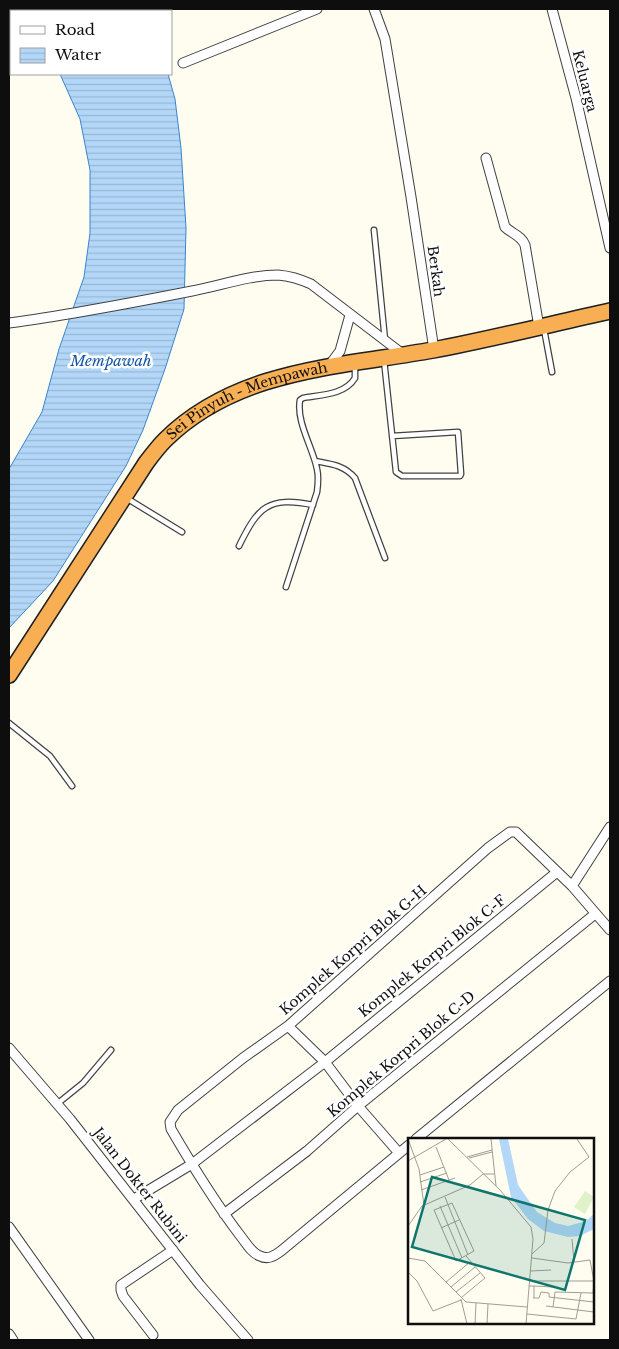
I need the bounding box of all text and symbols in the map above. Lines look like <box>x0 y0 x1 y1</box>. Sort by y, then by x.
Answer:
legend <box>10 10 172 75</box>
text: Road <box>55 20 95 39</box>
text: Water <box>54 45 102 64</box>
street label: Keluarga <box>569 48 601 114</box>
street label: Berkah <box>424 244 449 298</box>
water label: Mempawah <box>69 351 152 370</box>
street label: Sei Pinyuh - Mempawah <box>162 358 329 443</box>
street label: Komplek Korpri Blok G-H <box>276 881 430 1019</box>
street label: Komplek Korpri Blok C-F <box>355 891 510 1021</box>
street label: Komplek Korpri Blok C-D <box>323 987 479 1121</box>
street label: Jalan Dokter Rubini <box>88 1122 191 1246</box>
inset map <box>408 1138 594 1324</box>

